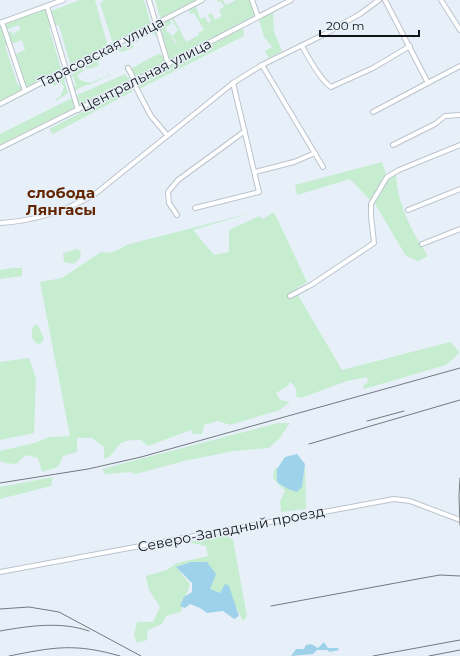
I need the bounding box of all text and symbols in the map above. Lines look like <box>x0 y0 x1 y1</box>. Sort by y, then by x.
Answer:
street label: Тарасовская улица <box>35 12 167 92</box>
scale bar <box>320 12 419 38</box>
text: 200 m <box>326 18 365 33</box>
street label: Центральная улица <box>78 34 214 116</box>
district label: слобода Лянгасы <box>26 183 96 219</box>
street label: Северо-Западный проезд <box>136 502 326 556</box>

